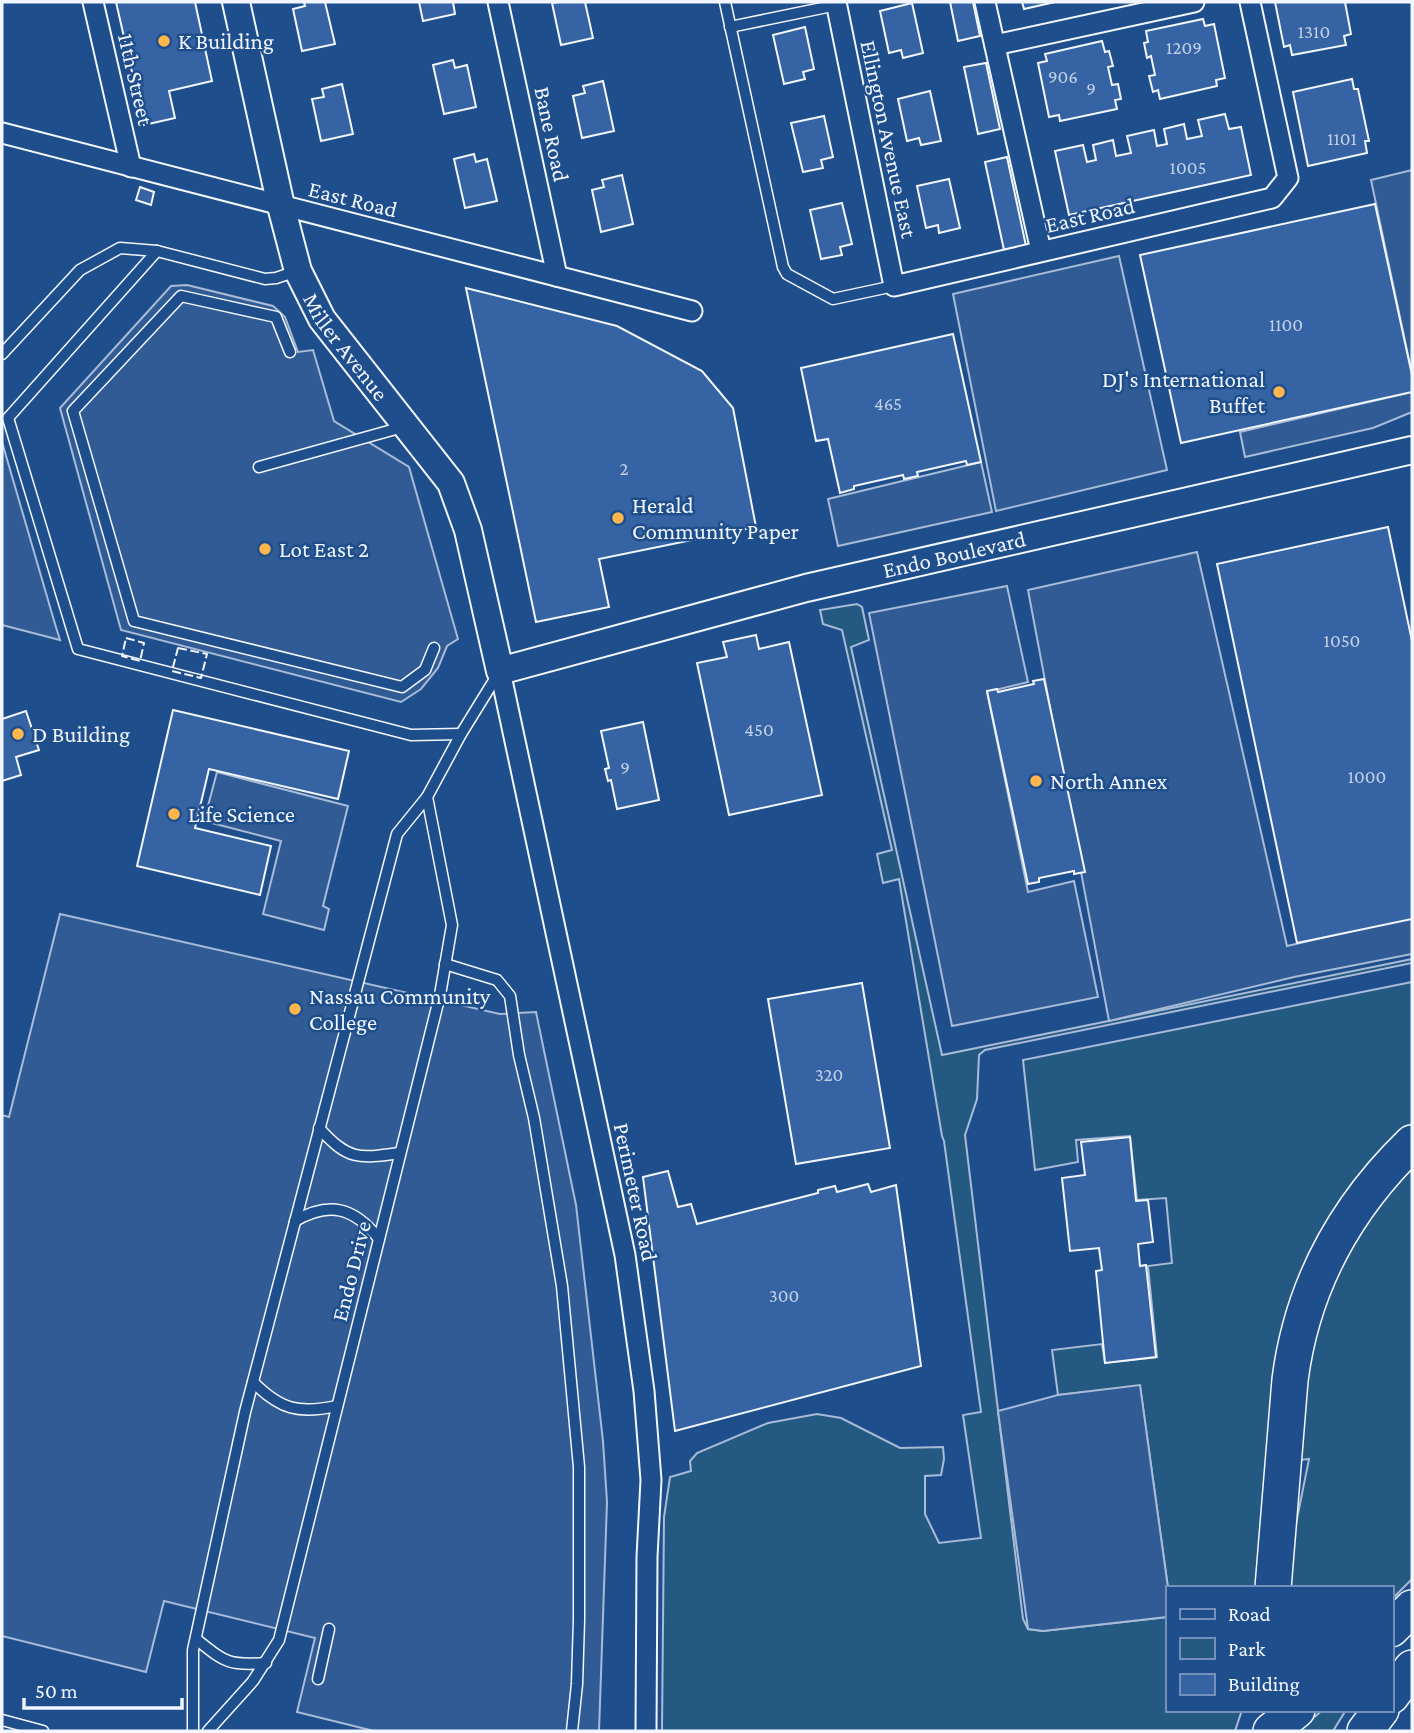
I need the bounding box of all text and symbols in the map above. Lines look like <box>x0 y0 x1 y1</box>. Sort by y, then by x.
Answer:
house number: 1310 <box>1298 21 1330 42</box>
place label: K Building <box>178 28 274 54</box>
street label: 11th Street <box>113 31 159 128</box>
marker: K Building <box>156 33 172 49</box>
house number: 1209 <box>1166 37 1202 58</box>
street label: Ellington Avenue East <box>855 38 923 241</box>
house number: 906 <box>1048 66 1078 87</box>
house number: 9 <box>1086 78 1096 99</box>
street label: Bane Road <box>529 84 575 184</box>
house number: 1101 <box>1327 128 1357 149</box>
house number: 1005 <box>1170 157 1206 178</box>
street label: East Road <box>306 175 400 223</box>
street label: East Road <box>1043 192 1137 238</box>
street label: Miller Avenue <box>298 289 394 406</box>
house number: 1100 <box>1269 314 1303 335</box>
place label: DJ's International Buffet <box>1102 366 1265 418</box>
marker: DJ's International Buffet <box>1271 384 1287 400</box>
house number: 465 <box>874 393 902 414</box>
house number: 2 <box>619 458 629 479</box>
place label: Herald Community Paper <box>632 492 799 544</box>
marker: Herald Community Paper <box>610 510 626 526</box>
street label: Endo Boulevard <box>880 525 1028 583</box>
place label: Lot East 2 <box>279 536 369 562</box>
marker: Lot East 2 <box>257 541 273 557</box>
house number: 1050 <box>1324 630 1360 651</box>
house number: 450 <box>744 719 774 740</box>
place label: D Building <box>32 721 130 747</box>
marker: D Building <box>10 726 26 742</box>
house number: 9 <box>620 757 630 778</box>
house number: 1000 <box>1348 766 1386 787</box>
place label: North Annex <box>1050 768 1167 794</box>
marker: North Annex <box>1028 773 1044 789</box>
place label: Life Science <box>188 801 295 827</box>
marker: Life Science <box>166 806 182 822</box>
place label: Nassau Community College <box>309 983 491 1035</box>
marker: Nassau Community College <box>287 1001 303 1017</box>
house number: 320 <box>815 1064 843 1085</box>
street label: Perimeter Road <box>609 1120 663 1264</box>
street label: Endo Drive <box>326 1218 376 1324</box>
house number: 300 <box>769 1285 799 1306</box>
legend <box>1166 1586 1393 1712</box>
text: Road <box>1228 1602 1271 1626</box>
text: Park <box>1228 1637 1265 1661</box>
scale bar <box>24 1666 182 1710</box>
text: Building <box>1228 1672 1300 1696</box>
text: 50 m <box>35 1679 78 1703</box>

